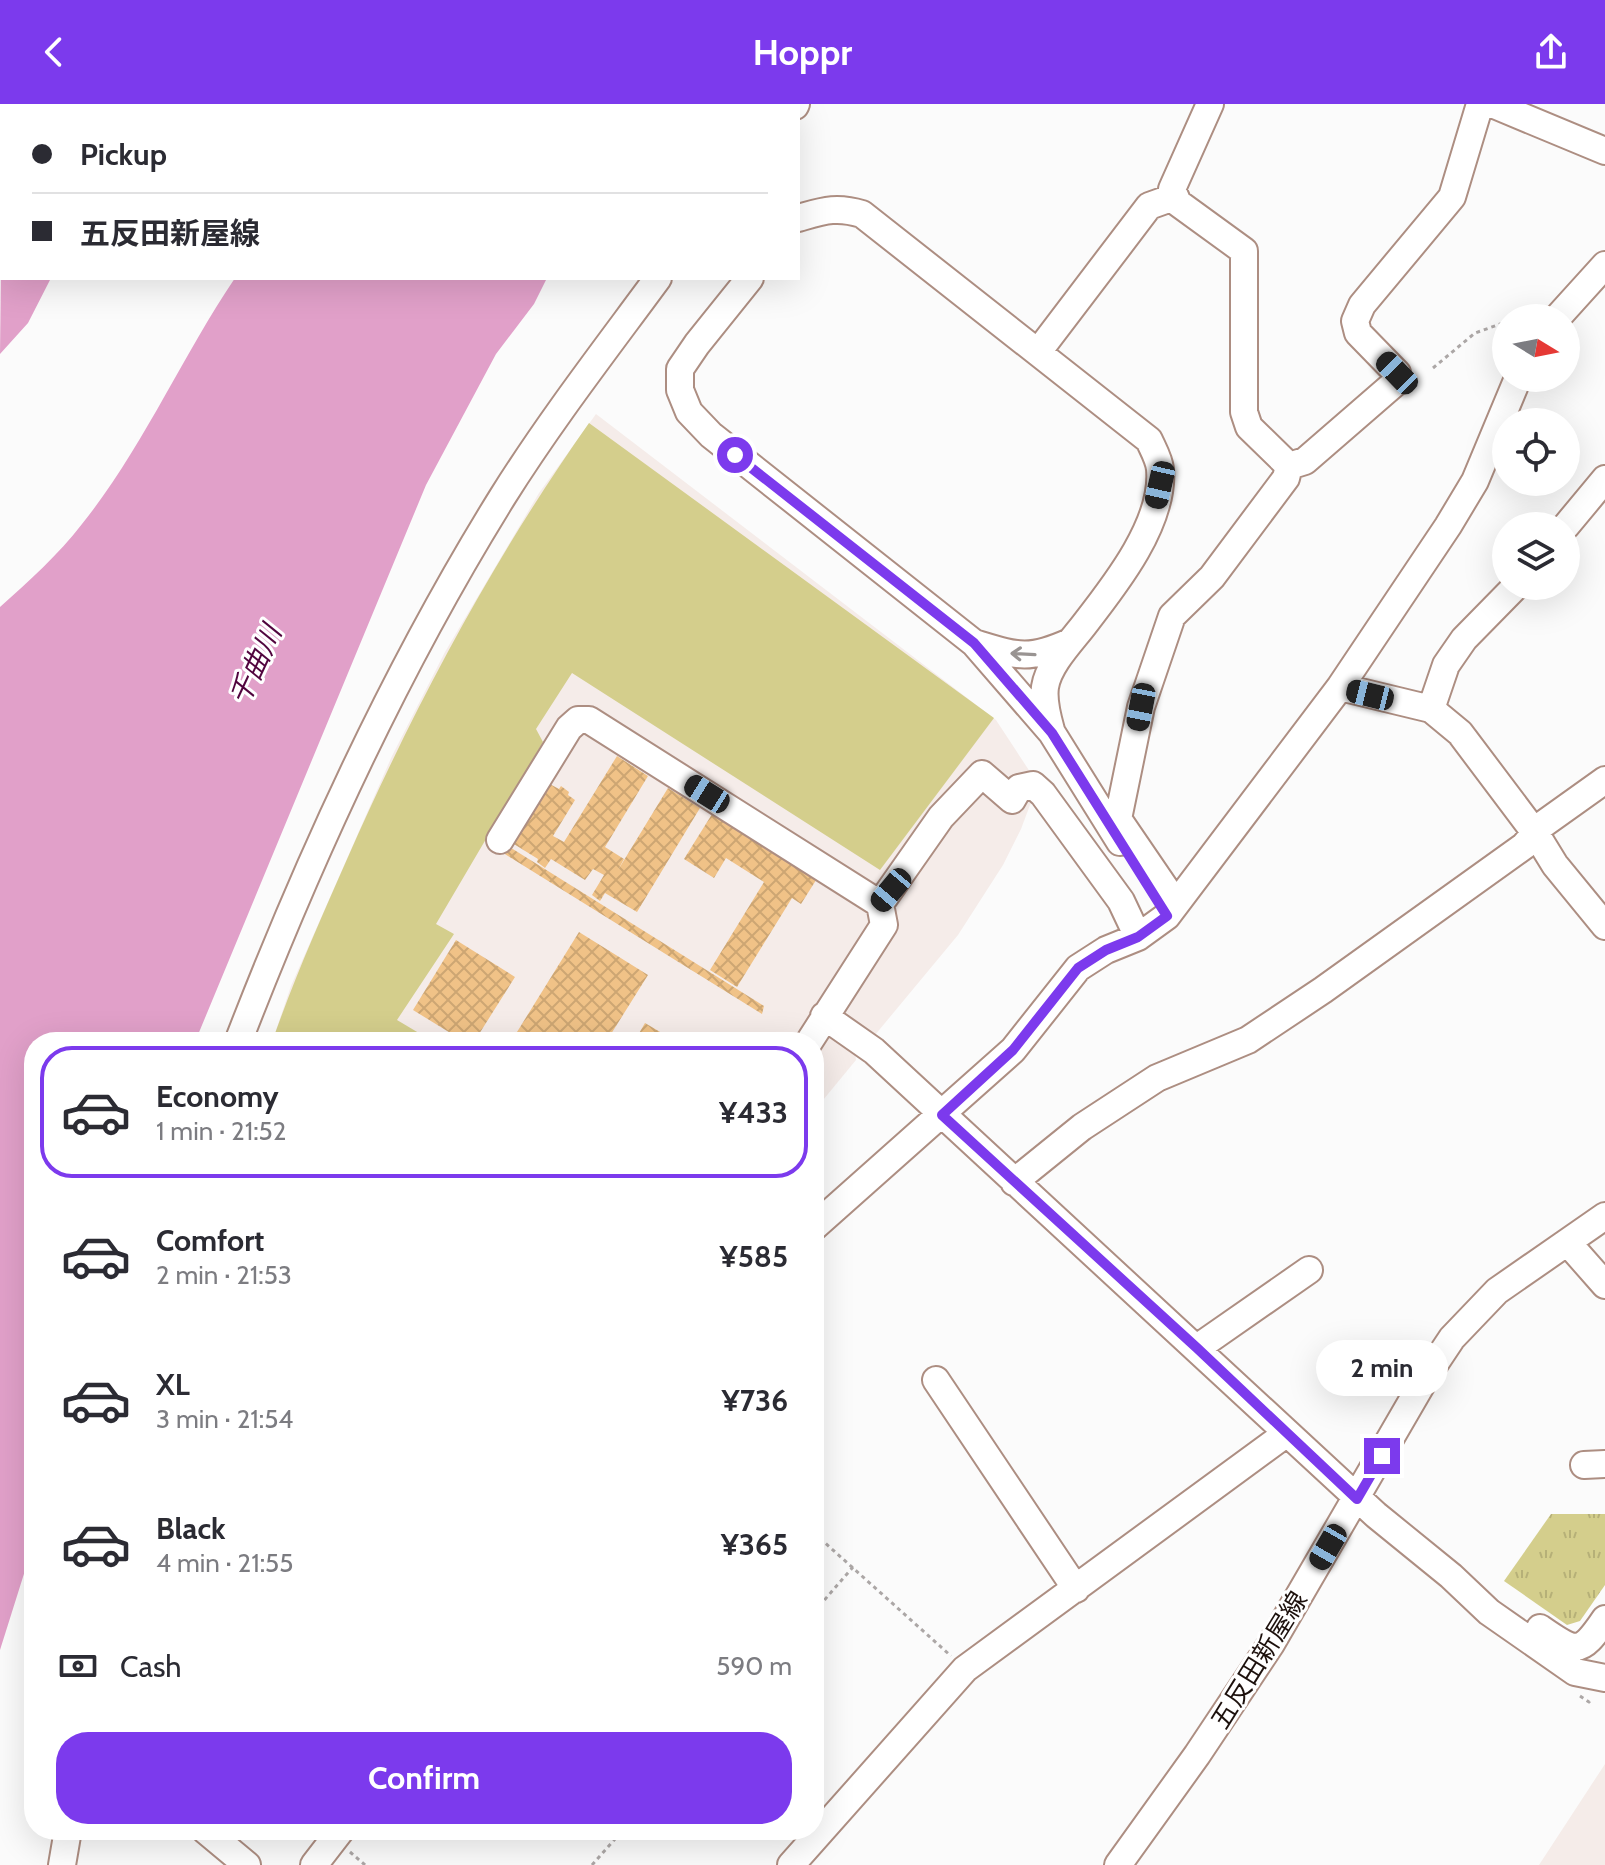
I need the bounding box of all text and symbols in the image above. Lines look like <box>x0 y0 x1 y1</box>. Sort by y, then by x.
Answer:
icon: back <box>32 30 76 74</box>
text: Hoppr <box>753 30 852 74</box>
icon: share <box>1529 30 1573 74</box>
text: Pickup <box>80 136 167 173</box>
text: 五反田新屋線 <box>80 215 260 252</box>
north arrow <box>1492 304 1580 392</box>
map controls <box>1492 304 1580 600</box>
car <box>1372 347 1422 399</box>
button: locate <box>1492 408 1580 496</box>
route start <box>717 437 753 473</box>
car <box>1143 459 1177 511</box>
button: layers <box>1492 512 1580 600</box>
water label: 千曲川 <box>222 617 289 710</box>
one-way arrow <box>1010 646 1037 661</box>
car <box>1344 678 1396 712</box>
car <box>1125 681 1157 733</box>
car <box>680 771 734 817</box>
car <box>866 864 916 916</box>
icon: car <box>60 1076 132 1148</box>
text: Economy <box>156 1078 279 1115</box>
text: ¥433 <box>719 1094 788 1131</box>
text: 1 min · 21:52 <box>156 1115 286 1147</box>
icon: car <box>60 1220 132 1292</box>
text: Comfort <box>156 1222 264 1259</box>
text: ¥585 <box>720 1238 788 1275</box>
text: 2 min · 21:53 <box>156 1259 292 1291</box>
callout: 2 min <box>1316 1340 1448 1396</box>
text: 2 min <box>1351 1352 1413 1384</box>
icon: car <box>60 1364 132 1436</box>
text: XL <box>156 1366 190 1403</box>
text: ¥736 <box>722 1382 788 1419</box>
text: 3 min · 21:54 <box>156 1403 293 1435</box>
route end <box>1364 1438 1400 1474</box>
icon: car <box>60 1508 132 1580</box>
text: Black <box>156 1510 226 1547</box>
car <box>1306 1520 1350 1574</box>
text: ¥365 <box>721 1526 788 1563</box>
text: 4 min · 21:55 <box>156 1547 293 1579</box>
street label: 五反田新屋線 <box>1204 1585 1314 1735</box>
icon: cash <box>56 1644 100 1688</box>
text: Cash <box>120 1648 182 1685</box>
text: 590 m <box>716 1650 792 1682</box>
button: Confirm <box>56 1732 792 1824</box>

